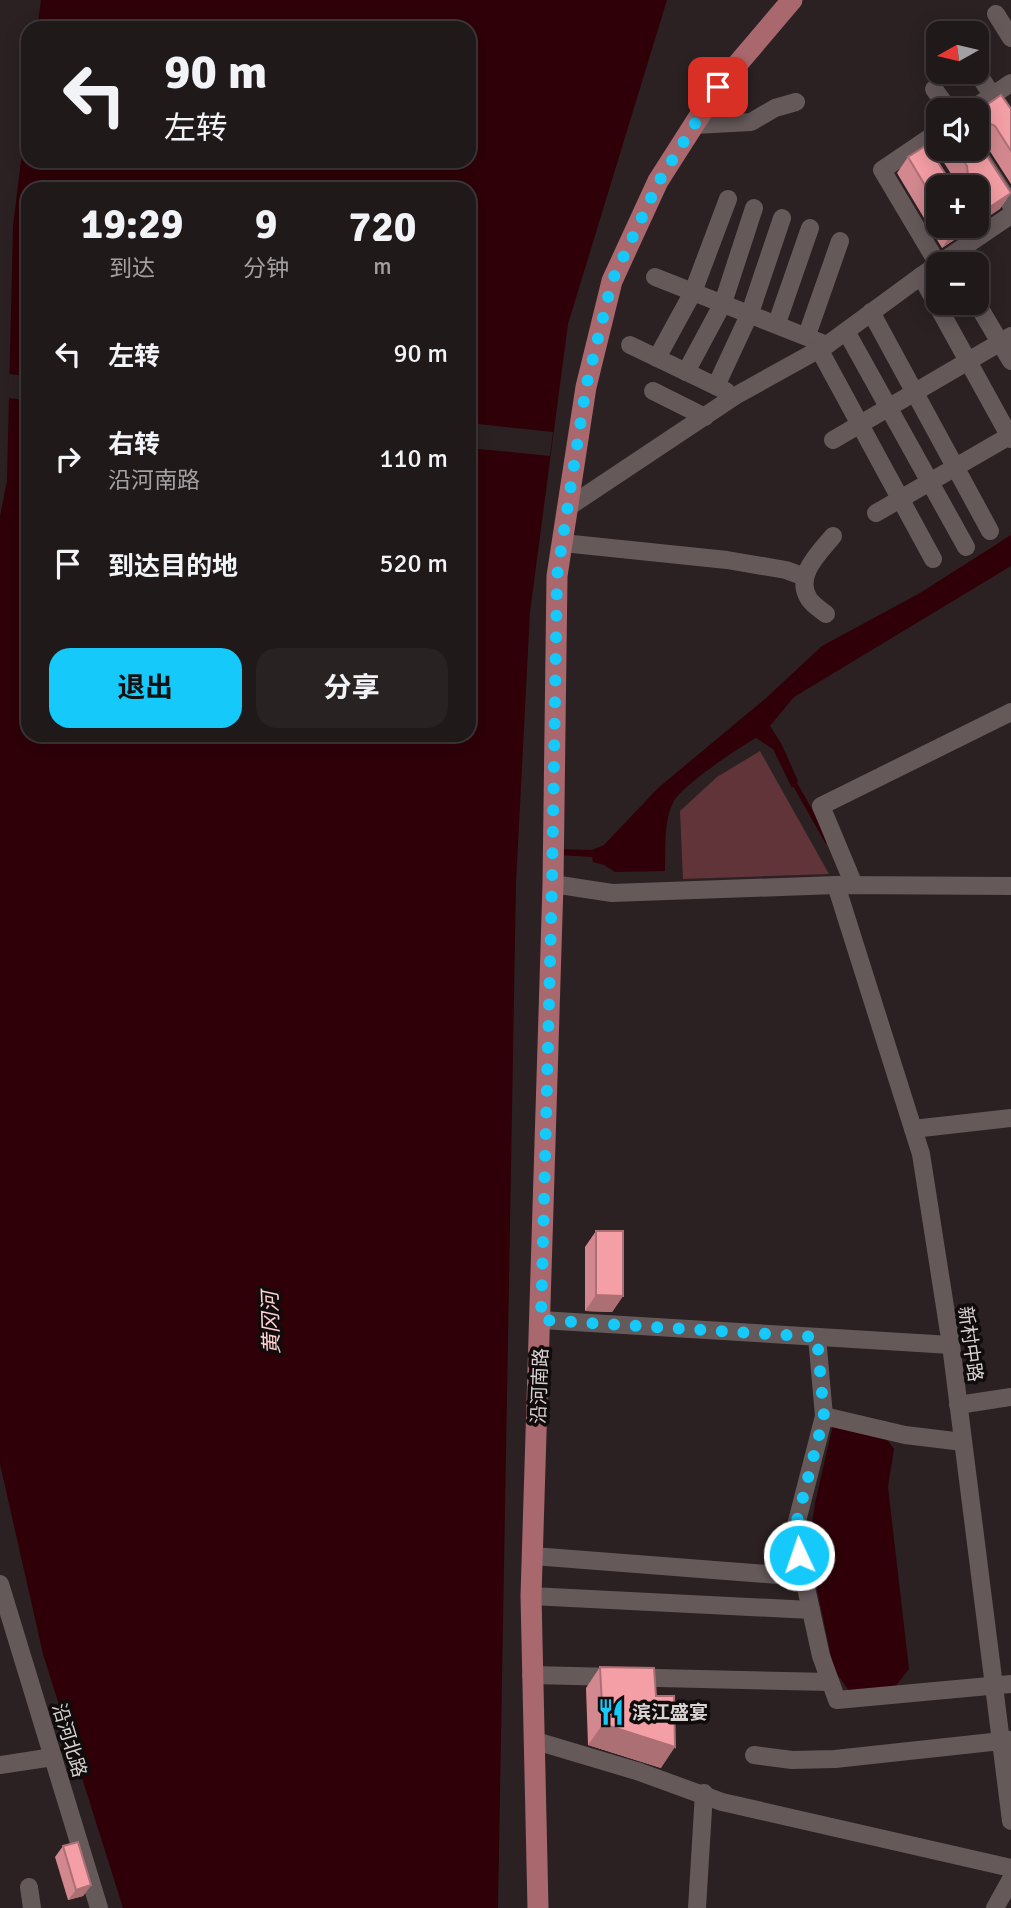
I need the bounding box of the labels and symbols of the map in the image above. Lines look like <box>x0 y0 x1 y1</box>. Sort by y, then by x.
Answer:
north arrow <box>926 21 989 84</box>
pin <box>688 57 748 117</box>
water label: 黄冈河 <box>257 1287 285 1355</box>
street label: 新村中路 <box>953 1305 987 1383</box>
street label: 沿河南路 <box>527 1348 553 1424</box>
position arrow <box>762 1518 836 1592</box>
restaurant icon: 滨江盛宴 <box>596 1697 626 1727</box>
street label: 沿河北路 <box>46 1700 92 1780</box>
place label: 滨江盛宴 <box>632 1701 708 1725</box>

